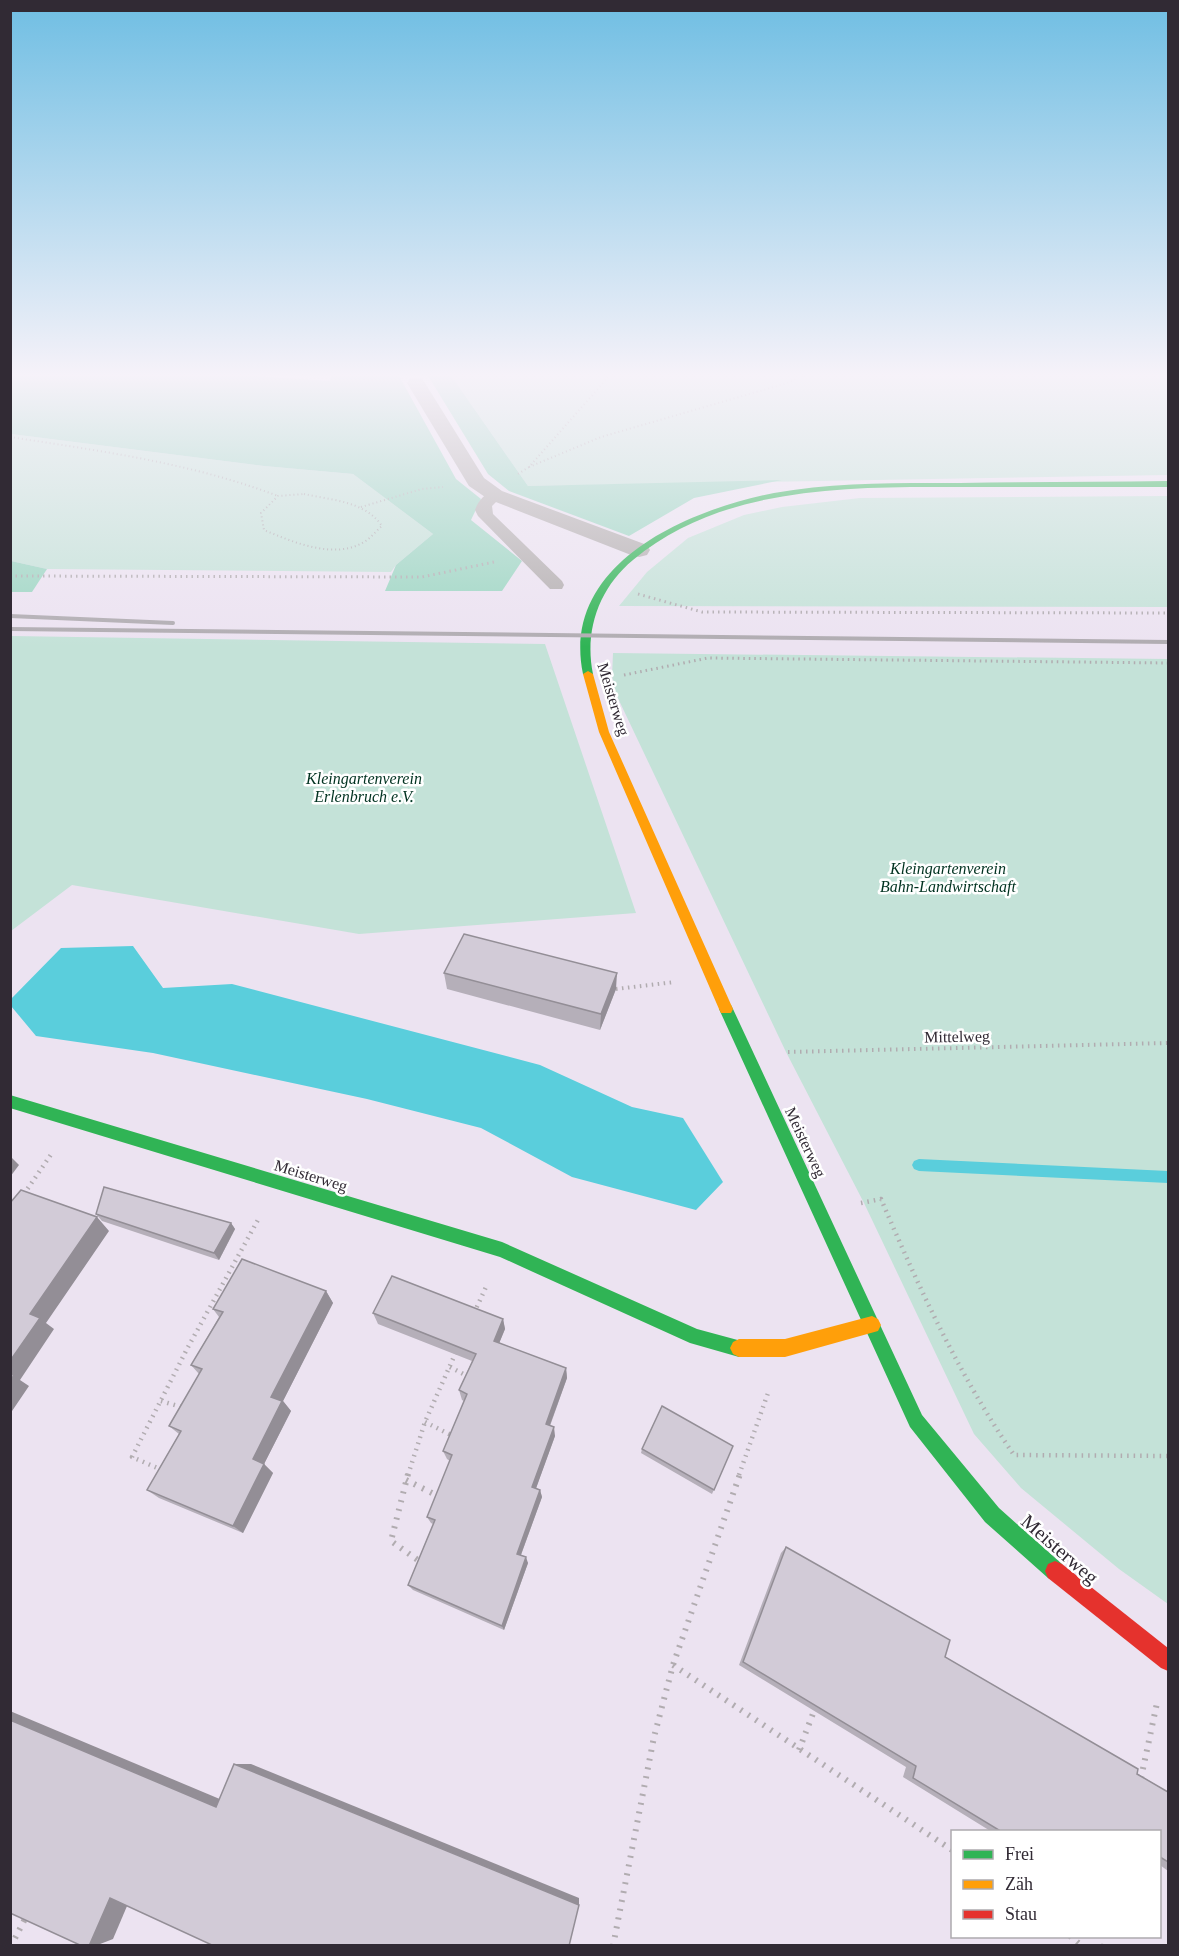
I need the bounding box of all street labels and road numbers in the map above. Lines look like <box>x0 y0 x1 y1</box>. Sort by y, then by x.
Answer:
street label: Meisterweg <box>593 661 633 738</box>
street label: Mittelweg <box>924 1027 990 1047</box>
street label: Meisterweg <box>781 1104 829 1180</box>
street label: Meisterweg <box>272 1156 349 1196</box>
street label: Meisterweg <box>1016 1510 1103 1589</box>

